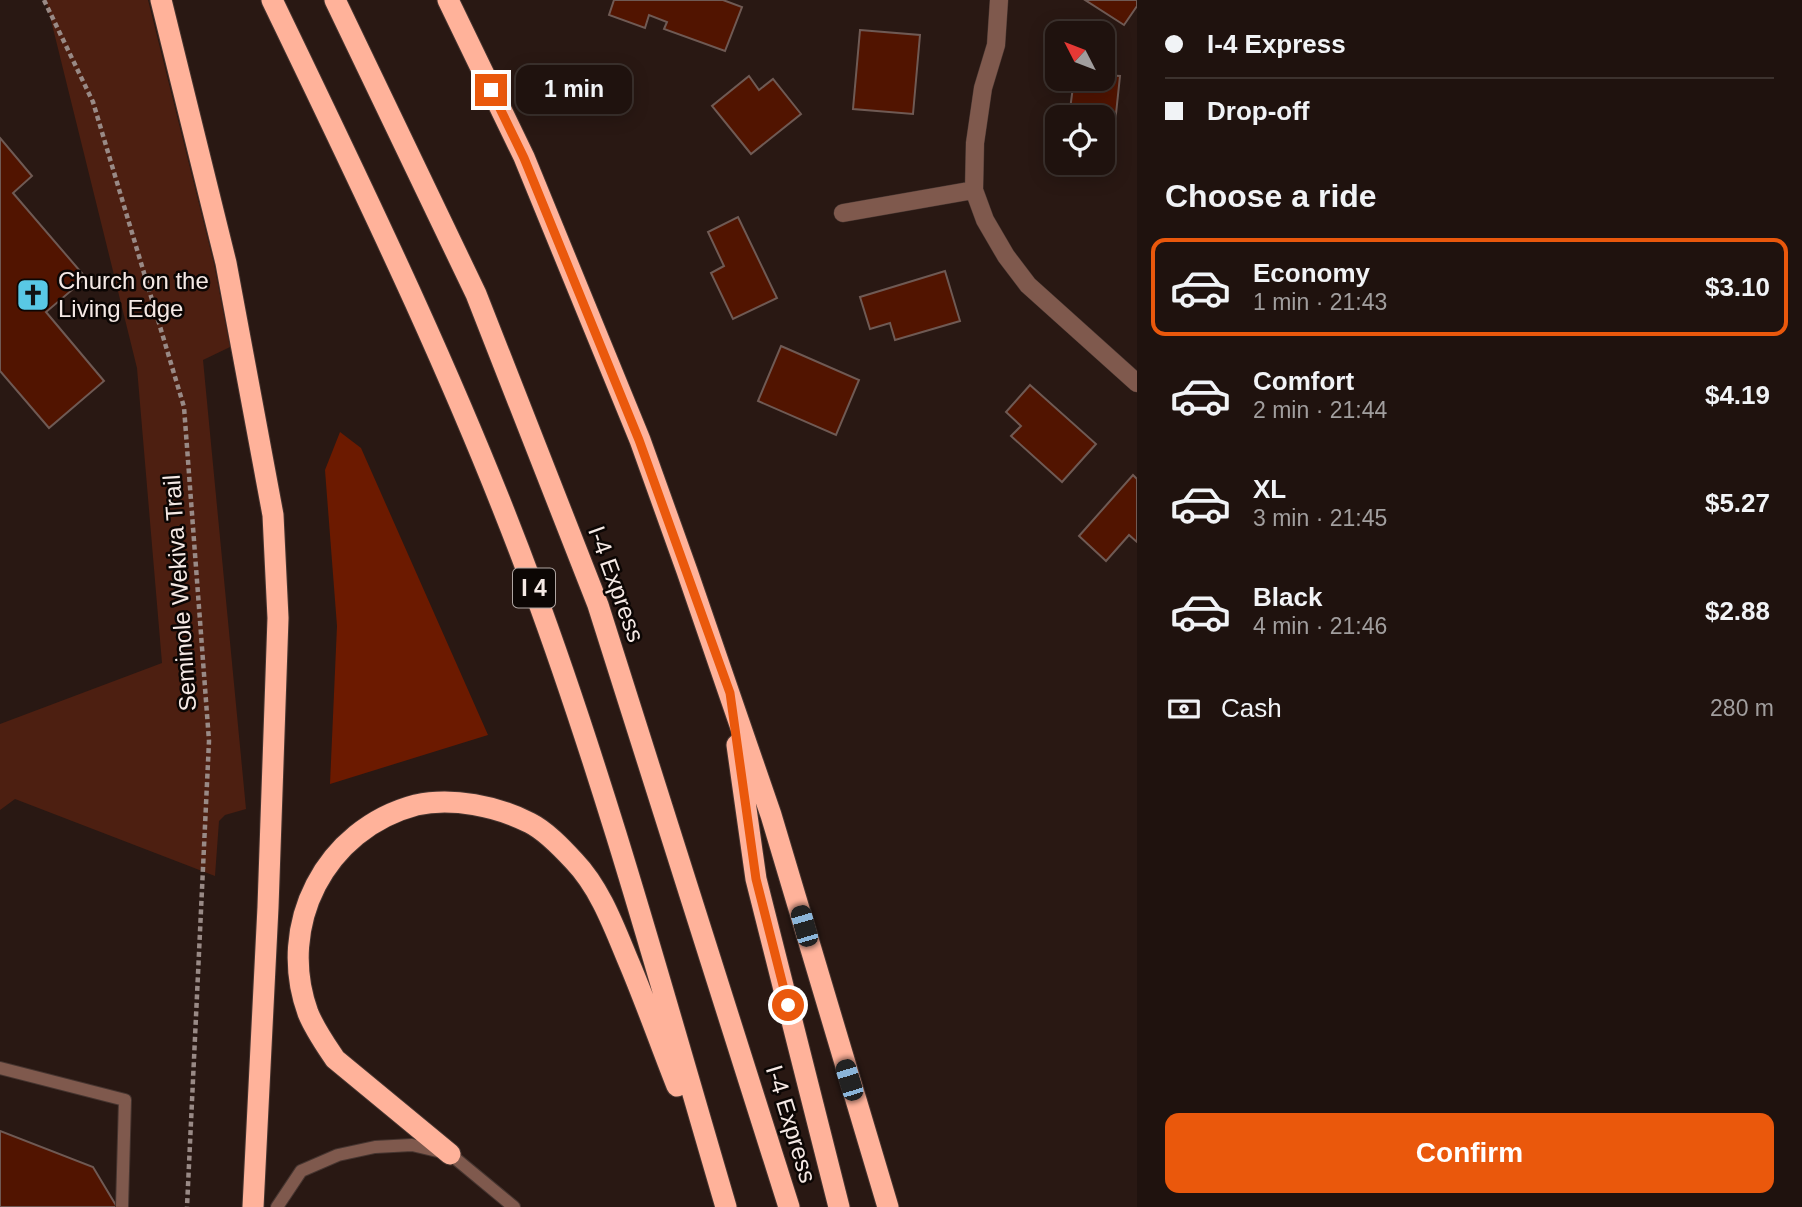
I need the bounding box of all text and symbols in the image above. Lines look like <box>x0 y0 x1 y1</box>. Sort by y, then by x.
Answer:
north arrow <box>1045 21 1115 91</box>
map controls <box>1045 21 1115 175</box>
text: I-4 Express <box>1207 29 1346 59</box>
callout: 1 min <box>516 66 631 114</box>
route end <box>475 74 507 106</box>
text: 1 min <box>544 76 604 102</box>
text: Drop-off <box>1207 96 1310 126</box>
button: locate <box>1045 105 1115 175</box>
text: Choose a ride <box>1165 178 1377 214</box>
icon: car <box>1169 256 1232 319</box>
text: Economy <box>1253 258 1370 288</box>
place label: Church on the Living Edge <box>58 267 209 322</box>
text: $3.10 <box>1705 272 1770 302</box>
church icon: Church on the Living Edge <box>14 276 52 314</box>
text: 1 min · 21:43 <box>1253 289 1387 315</box>
icon: car <box>1169 364 1232 427</box>
text: Comfort <box>1253 366 1354 396</box>
text: $4.19 <box>1705 380 1770 410</box>
text: 2 min · 21:44 <box>1253 397 1387 423</box>
icon: car <box>1169 472 1232 535</box>
street label: Seminole Wekiva Trail <box>158 474 201 712</box>
text: XL <box>1253 474 1286 504</box>
text: $5.27 <box>1705 488 1770 518</box>
text: 3 min · 21:45 <box>1253 505 1387 531</box>
street label: I-4 Express <box>583 522 650 645</box>
road number: I 4 <box>513 568 555 608</box>
icon: car <box>1169 580 1232 643</box>
text: Black <box>1253 582 1322 612</box>
text: $2.88 <box>1705 596 1770 626</box>
text: 4 min · 21:46 <box>1253 613 1387 639</box>
icon: cash <box>1165 690 1203 728</box>
text: Cash <box>1221 693 1282 723</box>
text: 280 m <box>1710 695 1774 721</box>
car <box>789 903 820 949</box>
route start <box>772 989 804 1021</box>
car <box>833 1057 866 1103</box>
street label: I-4 Express <box>761 1062 822 1186</box>
button: Confirm <box>1165 1113 1774 1193</box>

